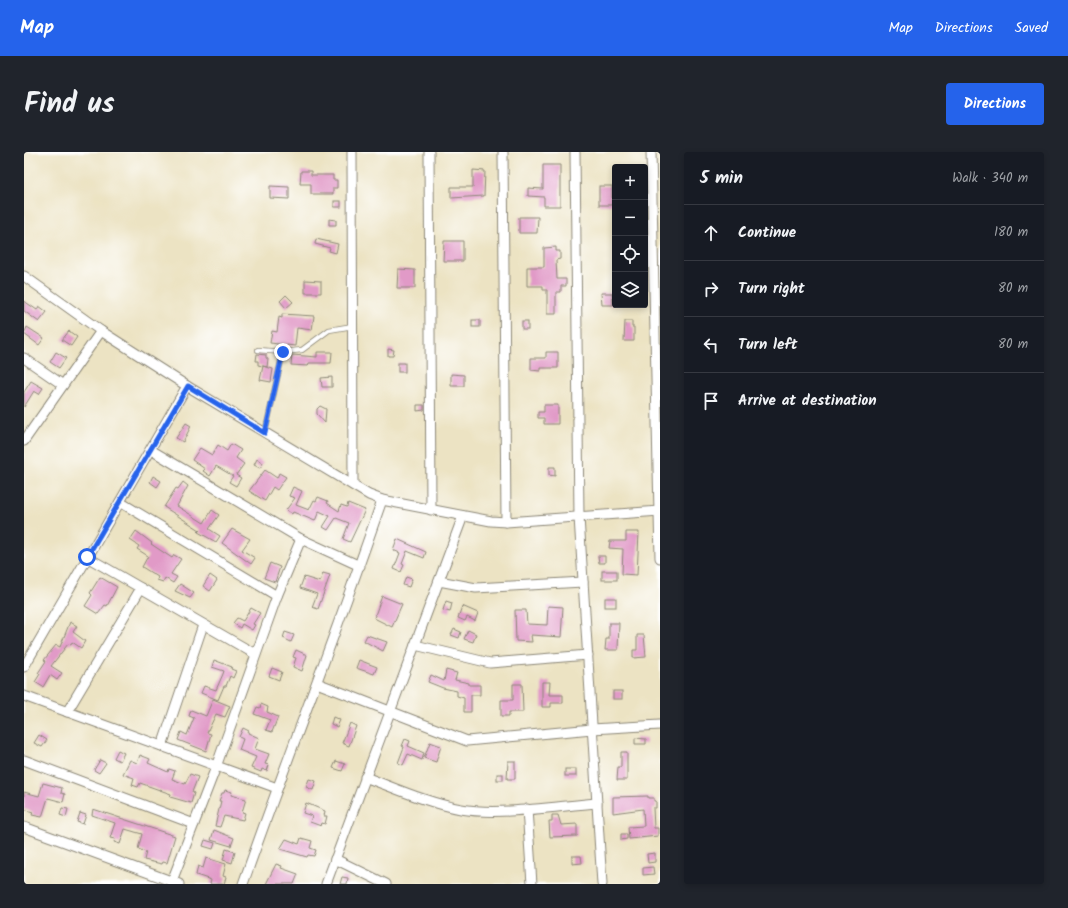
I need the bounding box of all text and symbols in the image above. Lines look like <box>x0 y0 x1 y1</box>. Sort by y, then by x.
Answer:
text: Map <box>20 13 54 43</box>
text: Map <box>888 17 913 39</box>
text: Directions <box>935 17 993 39</box>
text: Saved <box>1015 17 1048 39</box>
text: Find us <box>24 82 115 127</box>
button: Directions <box>946 83 1044 125</box>
map controls <box>612 164 648 308</box>
button: + <box>612 164 648 200</box>
text: 5 min <box>700 165 743 192</box>
text: Walk · 340 m <box>952 168 1028 189</box>
button: − <box>612 200 648 236</box>
text: Continue <box>738 221 796 245</box>
icon: ahead <box>700 222 722 244</box>
text: 180 m <box>994 222 1028 243</box>
button: locate <box>612 236 648 272</box>
button: layers <box>612 272 648 308</box>
text: Turn right <box>738 277 805 301</box>
icon: right <box>700 278 722 300</box>
text: 80 m <box>998 278 1028 299</box>
text: Turn left <box>738 333 798 357</box>
icon: left <box>700 334 722 356</box>
text: 80 m <box>998 334 1028 355</box>
route end <box>274 343 292 361</box>
text: Arrive at destination <box>738 389 877 413</box>
icon: arrive <box>700 390 722 412</box>
route start <box>78 548 96 566</box>

